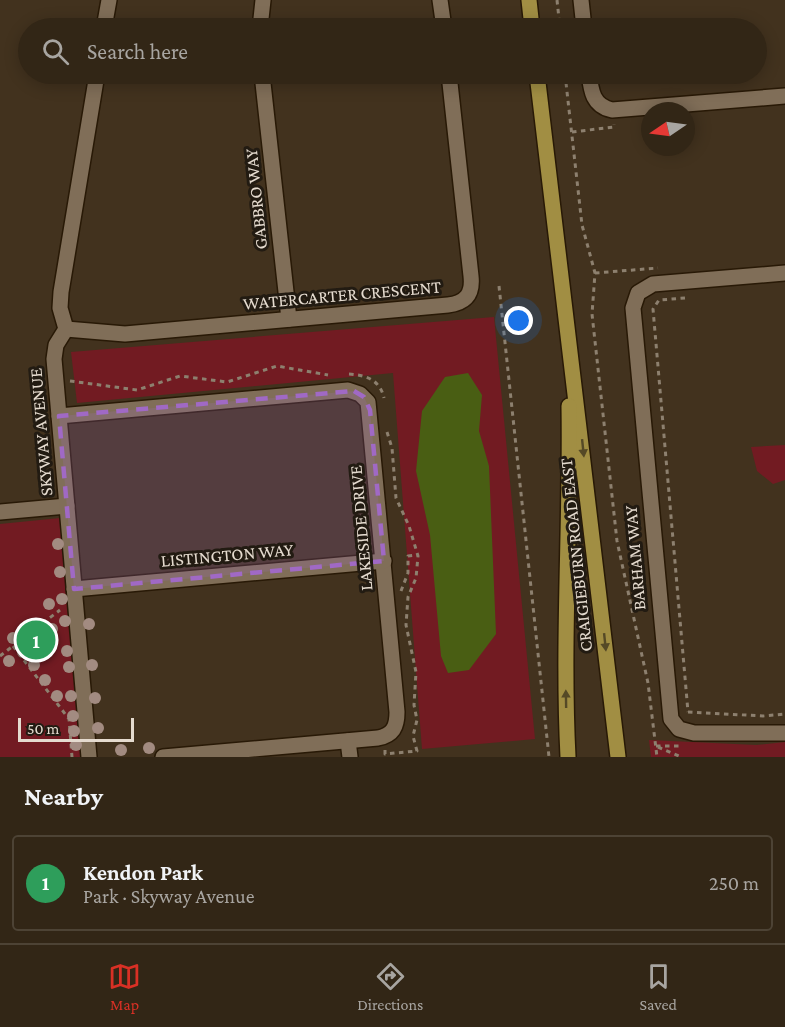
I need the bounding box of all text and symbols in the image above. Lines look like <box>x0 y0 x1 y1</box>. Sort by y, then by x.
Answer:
search box <box>18 18 767 84</box>
icon: search <box>39 35 72 68</box>
text: Search here <box>87 39 188 64</box>
north arrow <box>641 102 695 156</box>
street label: GABBRO WAY <box>241 147 271 250</box>
street label: WATERCARTER CRESCENT <box>242 276 442 314</box>
your location <box>504 306 533 335</box>
street label: SKYWAY AVENUE <box>25 367 57 497</box>
one-way arrow <box>578 439 588 458</box>
street label: CRAIGIEBURN ROAD EAST <box>556 457 596 653</box>
street label: LAKESIDE DRIVE <box>346 464 376 592</box>
street label: BARHAM WAY <box>620 504 650 611</box>
street label: LISTINGTON WAY <box>160 539 295 571</box>
pin: 1 <box>16 618 56 662</box>
one-way arrow <box>600 632 610 651</box>
one-way arrow <box>561 689 570 708</box>
scale bar <box>18 715 134 742</box>
text: 50 m <box>27 720 59 737</box>
text: Nearby <box>24 782 103 811</box>
text: Kendon Park <box>83 860 203 885</box>
text: 1 <box>42 872 49 894</box>
text: 250 m <box>709 872 759 894</box>
text: Park · Skyway Avenue <box>83 885 254 907</box>
tab: Map <box>108 960 141 1013</box>
tab: Directions <box>357 960 423 1013</box>
tab: Saved <box>639 960 677 1013</box>

